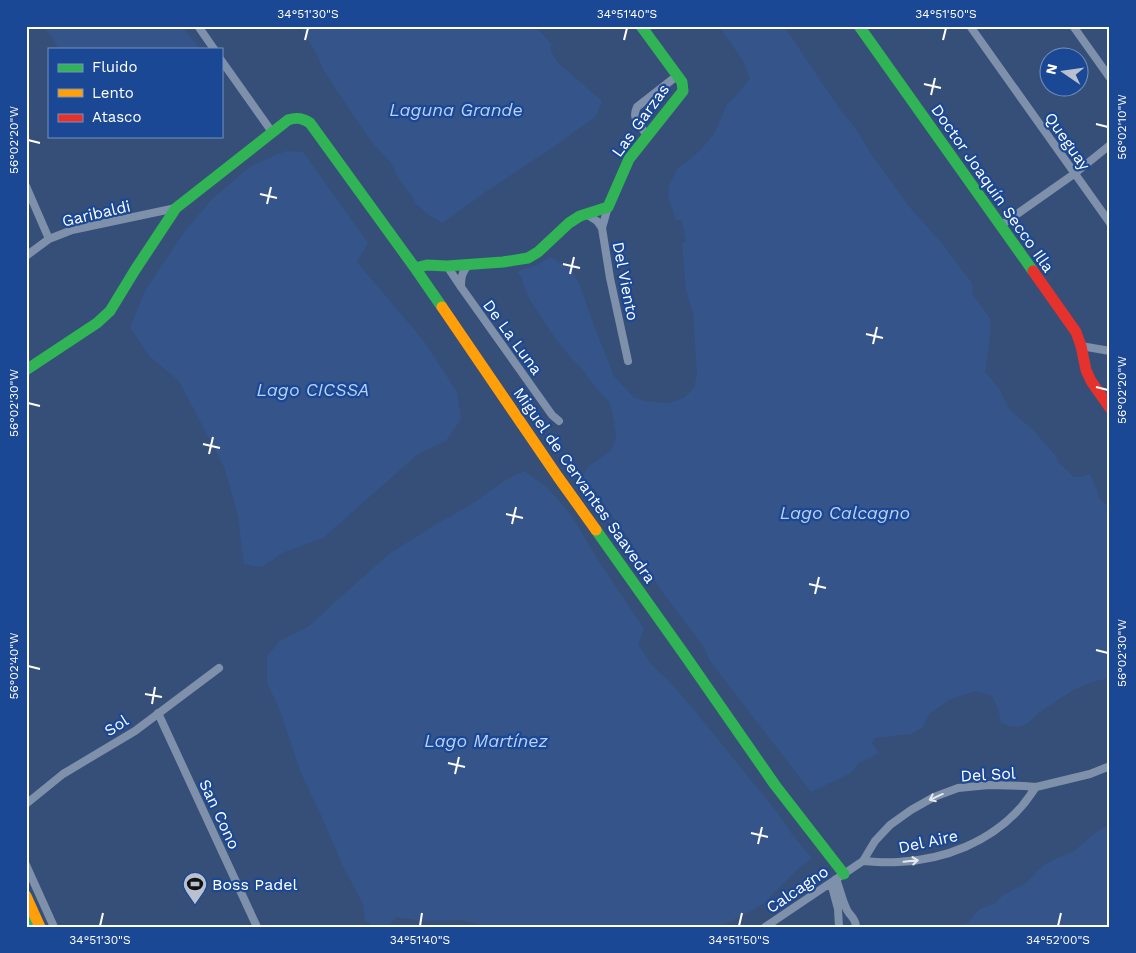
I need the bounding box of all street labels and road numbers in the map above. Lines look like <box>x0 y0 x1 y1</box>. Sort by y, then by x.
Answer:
street label: Las Garzas <box>608 80 673 161</box>
street label: Doctor Joaquín Secco Illa <box>927 101 1058 276</box>
street label: Queguay <box>1041 109 1095 174</box>
street label: Garibaldi <box>60 196 132 231</box>
street label: Del Viento <box>609 240 642 322</box>
street label: De La Luna <box>479 296 546 379</box>
street label: Miguel de Cervantes Saavedra <box>510 384 660 587</box>
street label: Sol <box>101 711 132 740</box>
street label: Del Sol <box>960 764 1016 785</box>
street label: San Cono <box>195 776 244 852</box>
street label: Del Aire <box>897 826 960 857</box>
street label: Calcagno <box>763 862 832 917</box>

